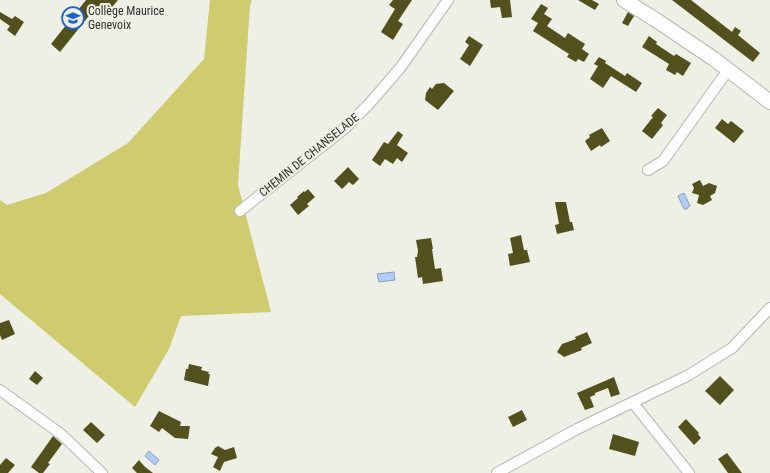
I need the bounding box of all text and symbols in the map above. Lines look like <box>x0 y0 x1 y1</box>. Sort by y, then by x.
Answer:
place label: Collège Maurice Genevoix <box>88 4 165 32</box>
school or university icon: Collège Maurice Genevoix <box>60 5 86 31</box>
street label: CHEMIN DE CHANSELADE <box>256 110 362 200</box>

